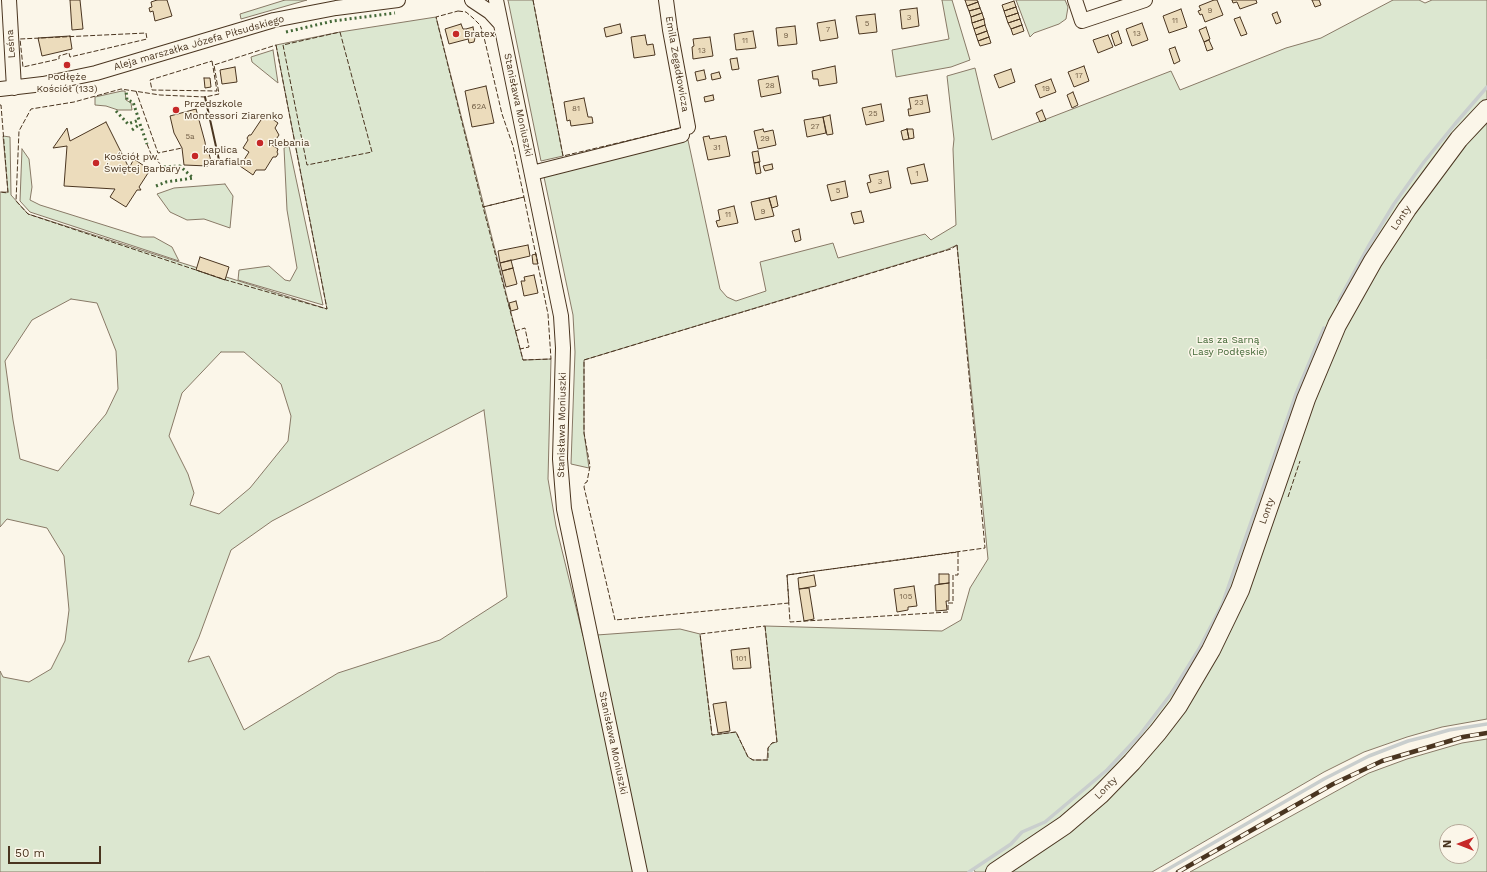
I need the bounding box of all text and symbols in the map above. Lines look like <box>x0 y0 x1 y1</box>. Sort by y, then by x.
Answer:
house number: 9 <box>1208 6 1212 16</box>
street label: Aleja marszałka Józefa Piłsudskiego <box>112 13 286 73</box>
house number: 3 <box>907 13 911 23</box>
street label: Emila Zegadłowicza <box>663 15 691 113</box>
house number: 11 <box>1172 16 1178 26</box>
house number: 5 <box>865 19 869 29</box>
house number: 7 <box>826 25 830 35</box>
place label: Bratex <box>464 28 495 40</box>
street label: Leśna <box>4 29 18 59</box>
marker: Bratex <box>451 29 461 39</box>
house number: 13 <box>1133 29 1141 39</box>
house number: 9 <box>784 31 788 41</box>
house number: 11 <box>742 36 748 46</box>
house number: 13 <box>698 46 706 56</box>
street label: Stanisława Moniuszki <box>501 52 535 158</box>
marker: Podłęże Kościół (133) <box>62 60 72 70</box>
place label: Podłęże Kościół (133) <box>37 71 97 94</box>
house number: 17 <box>1075 71 1083 81</box>
house number: 28 <box>765 81 775 91</box>
house number: 19 <box>1042 84 1050 94</box>
place label: Przedszkole Montessori Ziarenko <box>184 98 283 122</box>
house number: 23 <box>914 98 924 108</box>
house number: 62A <box>472 102 486 112</box>
house number: 81 <box>572 104 580 114</box>
marker: Przedszkole Montessori Ziarenko <box>171 105 181 115</box>
house number: 25 <box>868 109 878 119</box>
house number: 27 <box>811 122 819 132</box>
house number: 5a <box>185 132 195 142</box>
house number: 29 <box>760 134 770 144</box>
place label: Plebania <box>268 137 309 149</box>
marker: Plebania <box>255 138 265 148</box>
house number: 31 <box>713 143 721 153</box>
place label: kaplica parafialna <box>203 144 252 168</box>
place label: Kościół pw. Świętej Barbary <box>104 151 181 174</box>
marker: kaplica parafialna <box>190 151 200 161</box>
marker: Kościół pw. Świętej Barbary <box>91 158 101 168</box>
house number: 1 <box>915 169 919 179</box>
house number: 3 <box>878 177 882 187</box>
house number: 5 <box>836 186 840 196</box>
street label: Lonty <box>1388 203 1414 233</box>
house number: 9 <box>761 207 765 217</box>
house number: 11 <box>725 210 731 220</box>
park label: Las za Sarną (Lasy Podłęskie) <box>1189 334 1267 358</box>
street label: Stanisława Moniuszki <box>555 372 569 478</box>
street label: Lonty <box>1257 496 1277 526</box>
house number: 105 <box>900 592 912 602</box>
house number: 101 <box>735 654 747 664</box>
street label: Stanisława Moniuszki <box>596 690 630 796</box>
street label: Lonty <box>1092 774 1120 802</box>
north arrow <box>1439 824 1479 864</box>
scale bar <box>10 838 103 864</box>
text: N <box>1441 840 1454 848</box>
text: 50 m <box>15 846 45 860</box>

